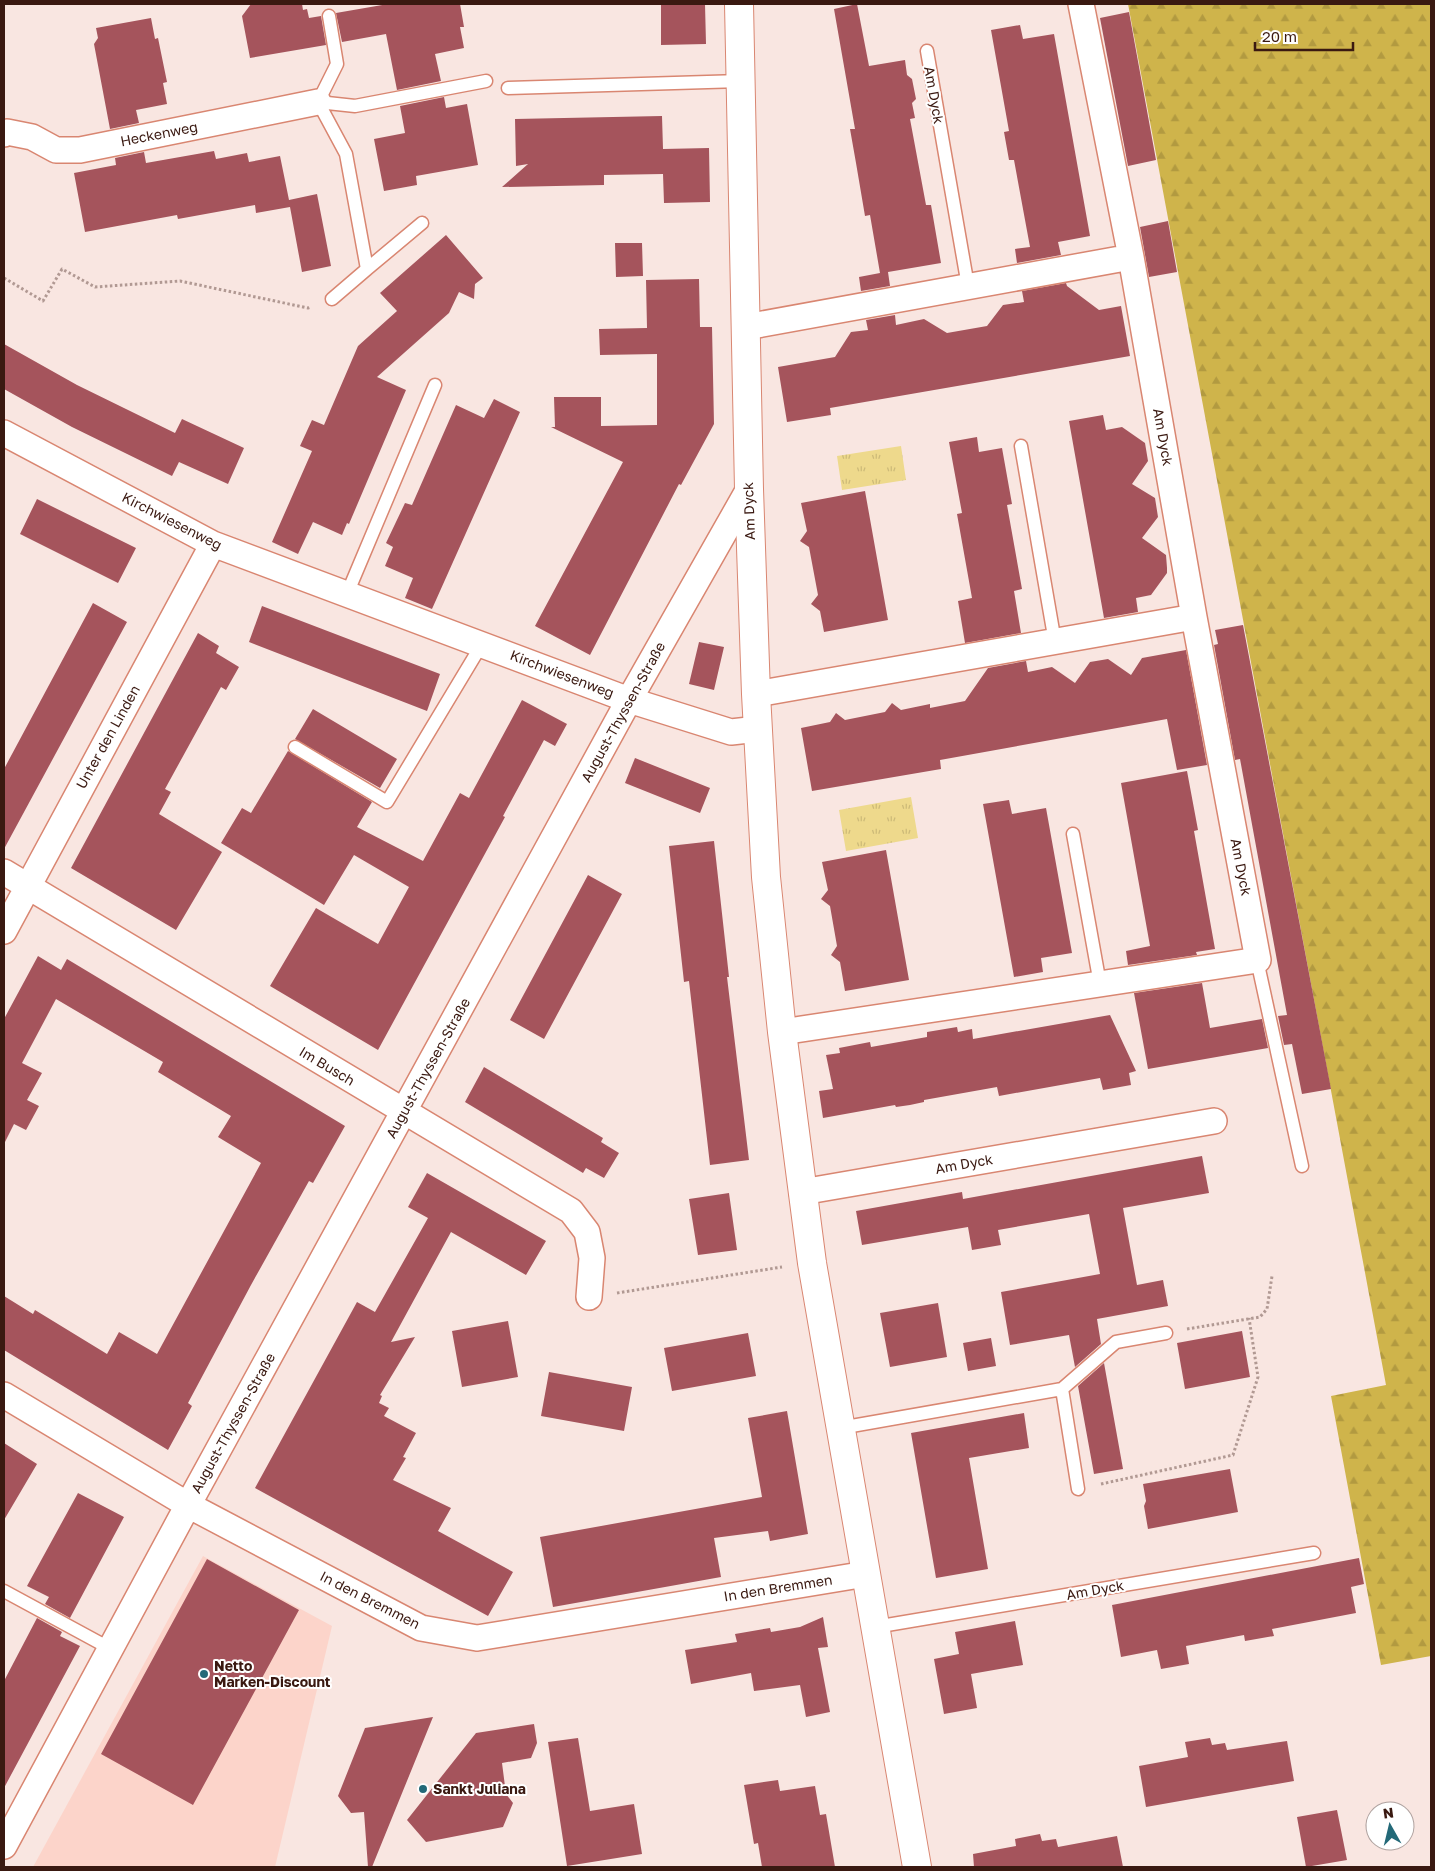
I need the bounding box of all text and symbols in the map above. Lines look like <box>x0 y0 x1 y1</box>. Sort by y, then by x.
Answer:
scale bar <box>1255 20 1352 52</box>
text: 20 m <box>1262 27 1297 45</box>
street label: Am Dyck <box>921 65 948 125</box>
street label: Heckenweg <box>119 118 199 149</box>
street label: Am Dyck <box>1150 407 1177 467</box>
street label: Am Dyck <box>739 482 758 540</box>
street label: Kirchwiesenweg <box>119 488 225 553</box>
street label: August-Thyssen-Straße <box>577 639 668 785</box>
street label: Kirchwiesenweg <box>508 646 617 701</box>
street label: Unter den Linden <box>72 682 143 792</box>
street label: Am Dyck <box>1228 837 1255 897</box>
street label: August-Thyssen-Straße <box>382 995 473 1141</box>
street label: Im Busch <box>296 1042 358 1089</box>
street label: Am Dyck <box>934 1150 994 1177</box>
street label: August-Thyssen-Straße <box>187 1350 278 1496</box>
street label: In den Bremmen <box>318 1567 423 1632</box>
street label: In den Bremmen <box>722 1571 833 1604</box>
street label: Am Dyck <box>1065 1576 1125 1603</box>
place label: Netto Marken-Discount <box>214 1657 331 1690</box>
marker: Netto Marken-Discount <box>198 1668 210 1680</box>
place label: Sankt Juliana <box>433 1780 526 1797</box>
marker: Sankt Juliana <box>417 1783 429 1795</box>
north arrow <box>1365 1801 1415 1851</box>
text: N <box>1382 1803 1395 1822</box>

